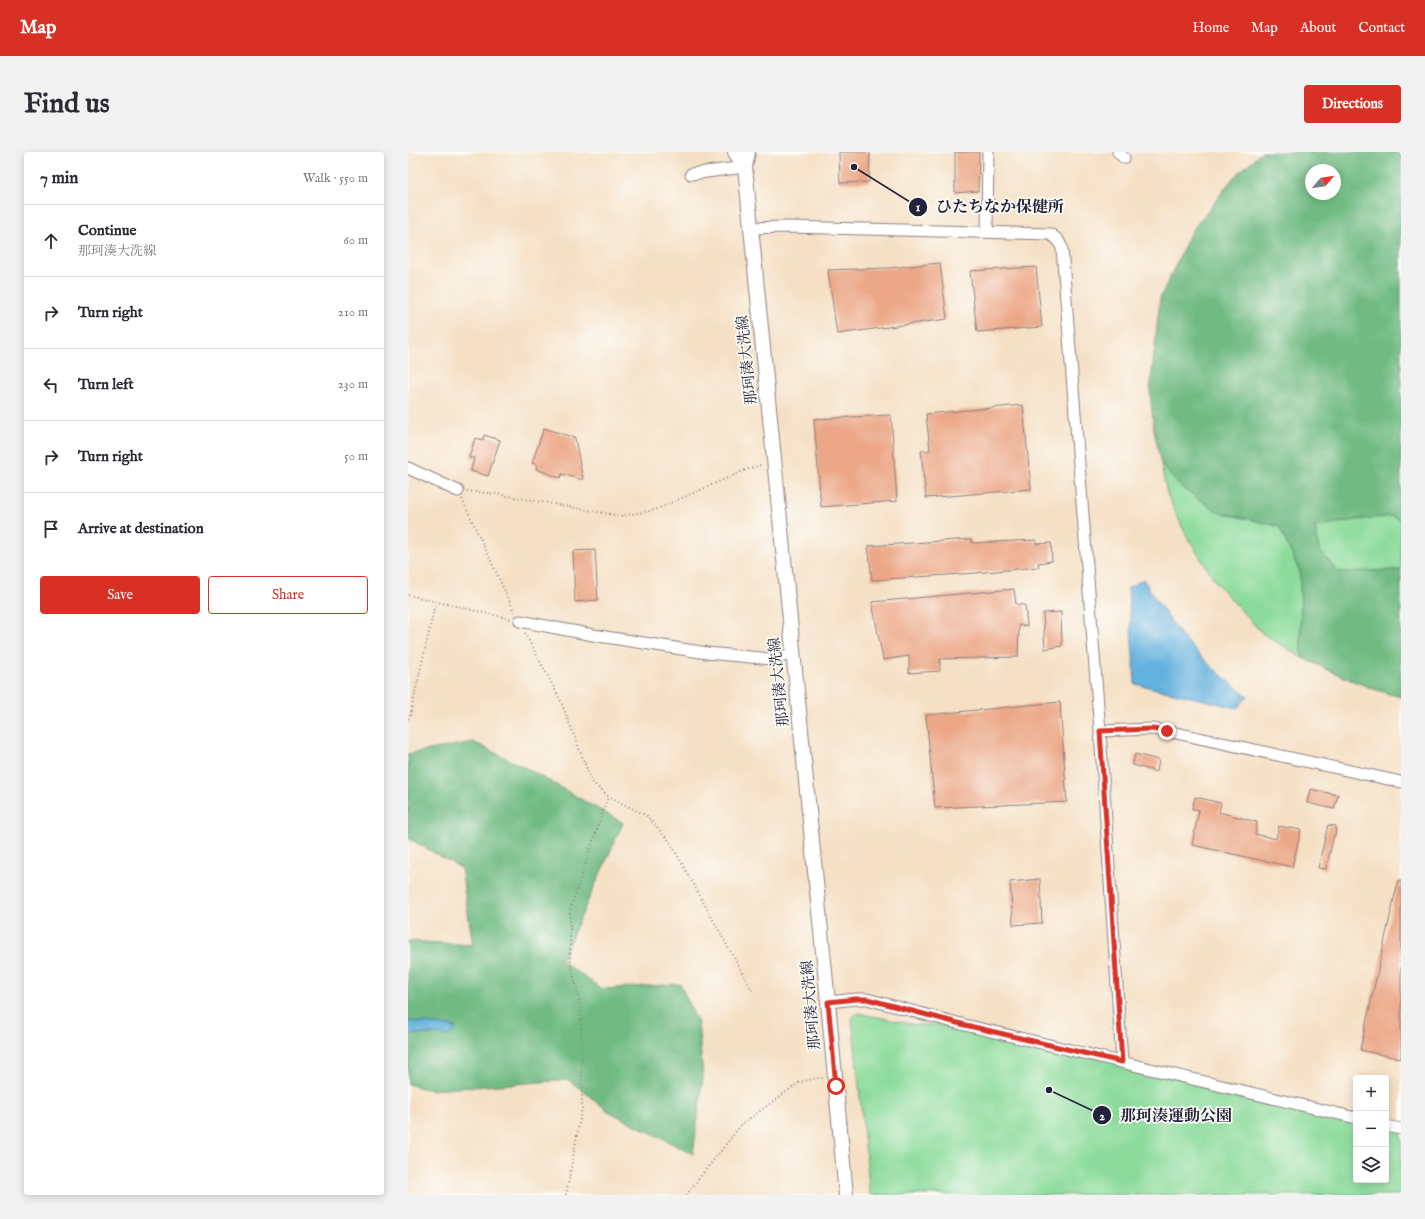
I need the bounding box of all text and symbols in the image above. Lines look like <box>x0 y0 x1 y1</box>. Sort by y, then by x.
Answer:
text: Map <box>20 16 56 40</box>
text: Home <box>1193 19 1229 37</box>
text: Map <box>1251 19 1278 37</box>
text: About <box>1300 19 1336 37</box>
text: Contact <box>1358 19 1405 37</box>
button: Directions <box>1304 85 1401 123</box>
text: Find us <box>24 87 110 122</box>
north arrow <box>1305 164 1341 200</box>
text: 7 min <box>40 168 78 189</box>
text: Walk · 550 m <box>303 170 368 187</box>
callout: ひたちなか保健所 <box>908 193 1072 221</box>
text: ひたちなか保健所 <box>936 198 1064 218</box>
text: 1 <box>916 200 921 215</box>
text: Continue <box>78 221 136 240</box>
icon: ahead <box>40 230 62 252</box>
text: 60 m <box>343 232 368 249</box>
text: 那珂湊大洗線 <box>78 243 156 260</box>
icon: right <box>40 302 62 324</box>
text: Turn right <box>78 303 143 322</box>
text: 210 m <box>338 304 368 321</box>
street label: 那珂湊大洗線 <box>733 314 761 406</box>
icon: left <box>40 374 62 396</box>
text: Turn left <box>78 375 134 394</box>
text: 230 m <box>338 376 368 393</box>
icon: right <box>40 446 62 468</box>
text: Turn right <box>78 447 143 466</box>
text: 50 m <box>344 448 368 465</box>
icon: arrive <box>40 518 62 540</box>
text: Arrive at destination <box>78 519 204 538</box>
button: Save <box>40 576 200 614</box>
button: Share <box>208 576 368 614</box>
street label: 那珂湊大洗線 <box>765 636 793 728</box>
route end <box>1158 722 1176 740</box>
street label: 那珂湊大洗線 <box>798 959 824 1051</box>
map controls <box>1353 1075 1389 1183</box>
button: + <box>1353 1075 1389 1111</box>
route start <box>827 1077 845 1095</box>
callout: 那珂湊運動公園 <box>1092 1101 1240 1129</box>
text: 那珂湊運動公園 <box>1120 1107 1232 1127</box>
text: 2 <box>1099 1109 1105 1124</box>
button: − <box>1353 1111 1389 1147</box>
button: layers <box>1353 1147 1389 1183</box>

